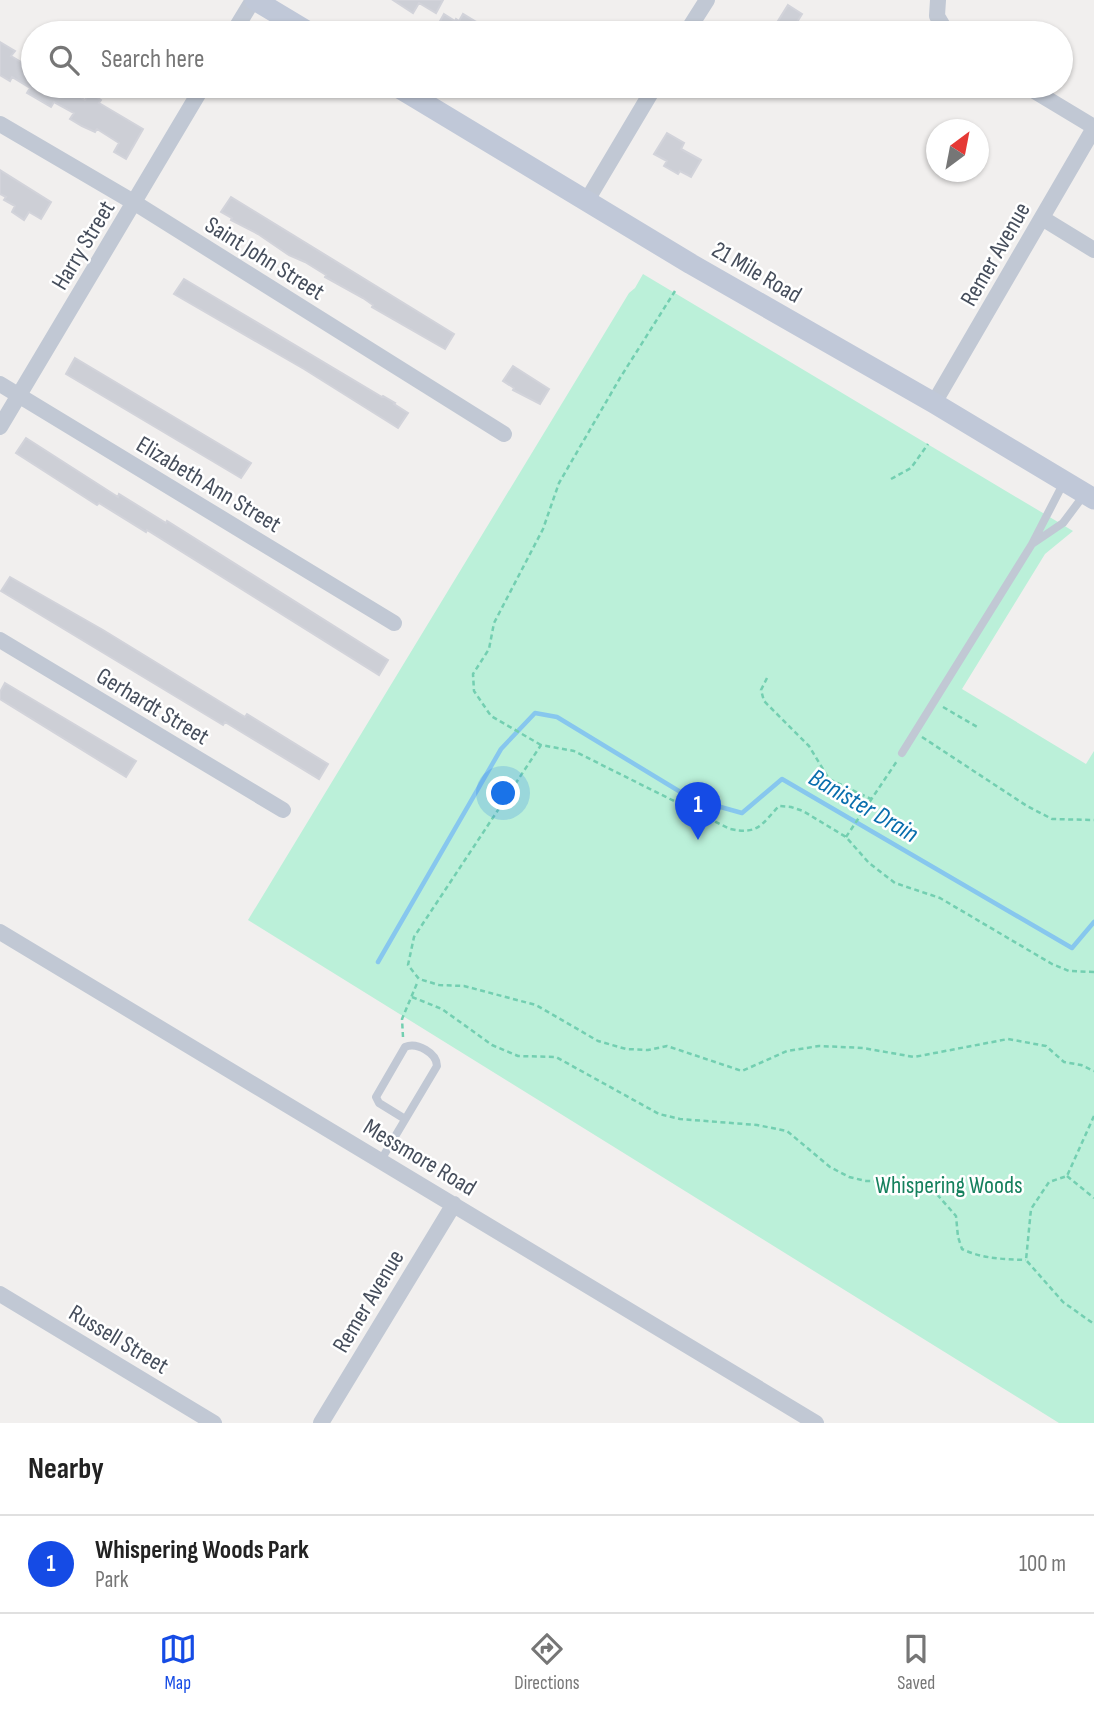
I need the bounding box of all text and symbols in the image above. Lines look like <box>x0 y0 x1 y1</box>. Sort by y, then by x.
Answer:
search box <box>21 21 1073 98</box>
icon: search <box>45 41 83 79</box>
text: Search here <box>101 44 204 75</box>
north arrow <box>926 119 989 182</box>
street label: Harry Street <box>45 195 121 295</box>
street label: Remer Avenue <box>954 197 1037 311</box>
street label: Saint John Street <box>200 210 330 307</box>
street label: 21 Mile Road <box>707 235 807 310</box>
street label: Elizabeth Ann Street <box>131 430 286 539</box>
street label: Gerhardt Street <box>91 661 214 751</box>
water label: Banister Drain <box>803 763 924 850</box>
your location <box>486 776 520 810</box>
pin: 1 <box>675 782 721 840</box>
street label: Messmore Road <box>358 1112 481 1202</box>
park label: Whispering Woods <box>875 1171 1023 1200</box>
street label: Remer Avenue <box>326 1245 410 1358</box>
street label: Russell Street <box>64 1298 174 1380</box>
text: Nearby <box>28 1451 104 1487</box>
text: Whispering Woods Park <box>95 1535 309 1566</box>
text: 1 <box>46 1550 56 1578</box>
text: 100 m <box>1019 1550 1066 1578</box>
text: Park <box>95 1566 129 1594</box>
tab: Map <box>159 1630 197 1695</box>
tab: Directions <box>514 1630 580 1695</box>
tab: Saved <box>897 1630 935 1695</box>

